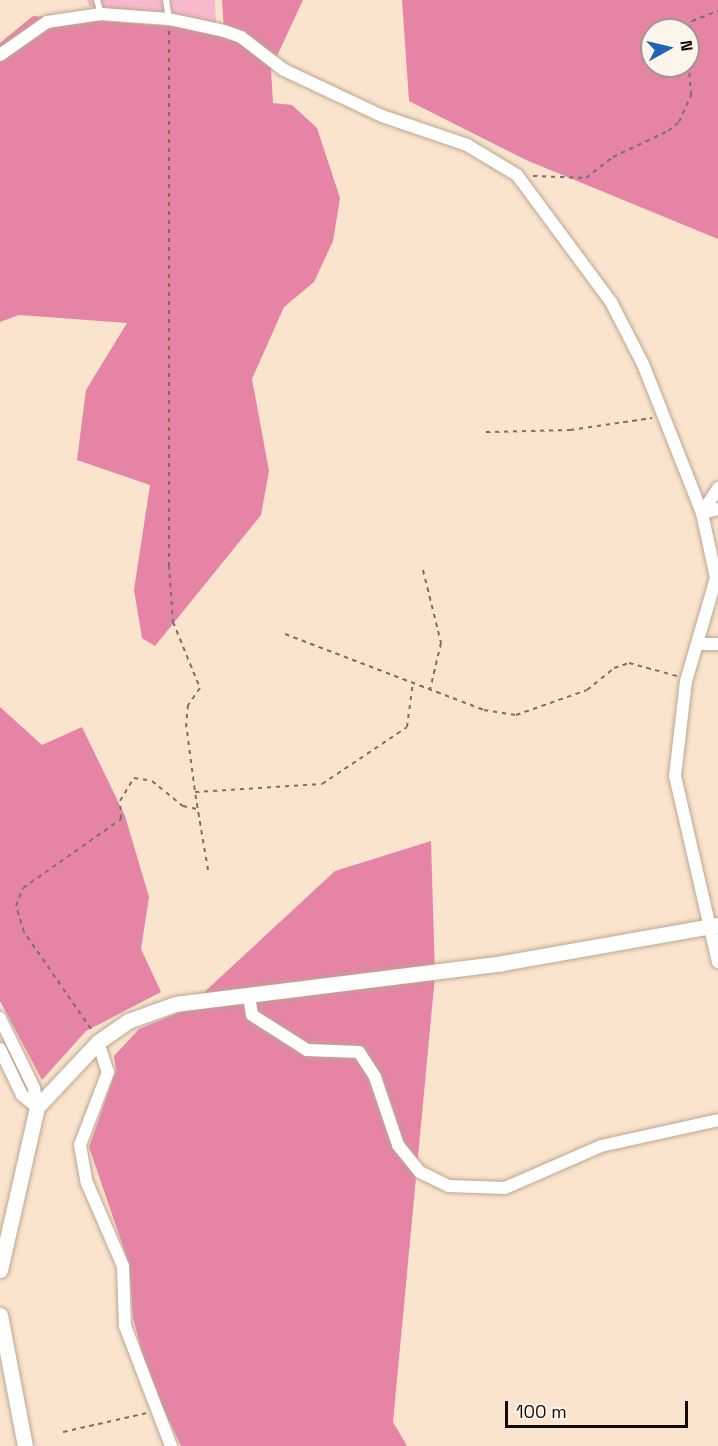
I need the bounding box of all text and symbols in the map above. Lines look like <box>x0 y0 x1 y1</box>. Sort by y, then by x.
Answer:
north arrow <box>640 18 700 78</box>
text: N <box>675 39 697 52</box>
scale bar <box>508 1389 691 1427</box>
text: 100 m <box>516 1400 567 1423</box>

